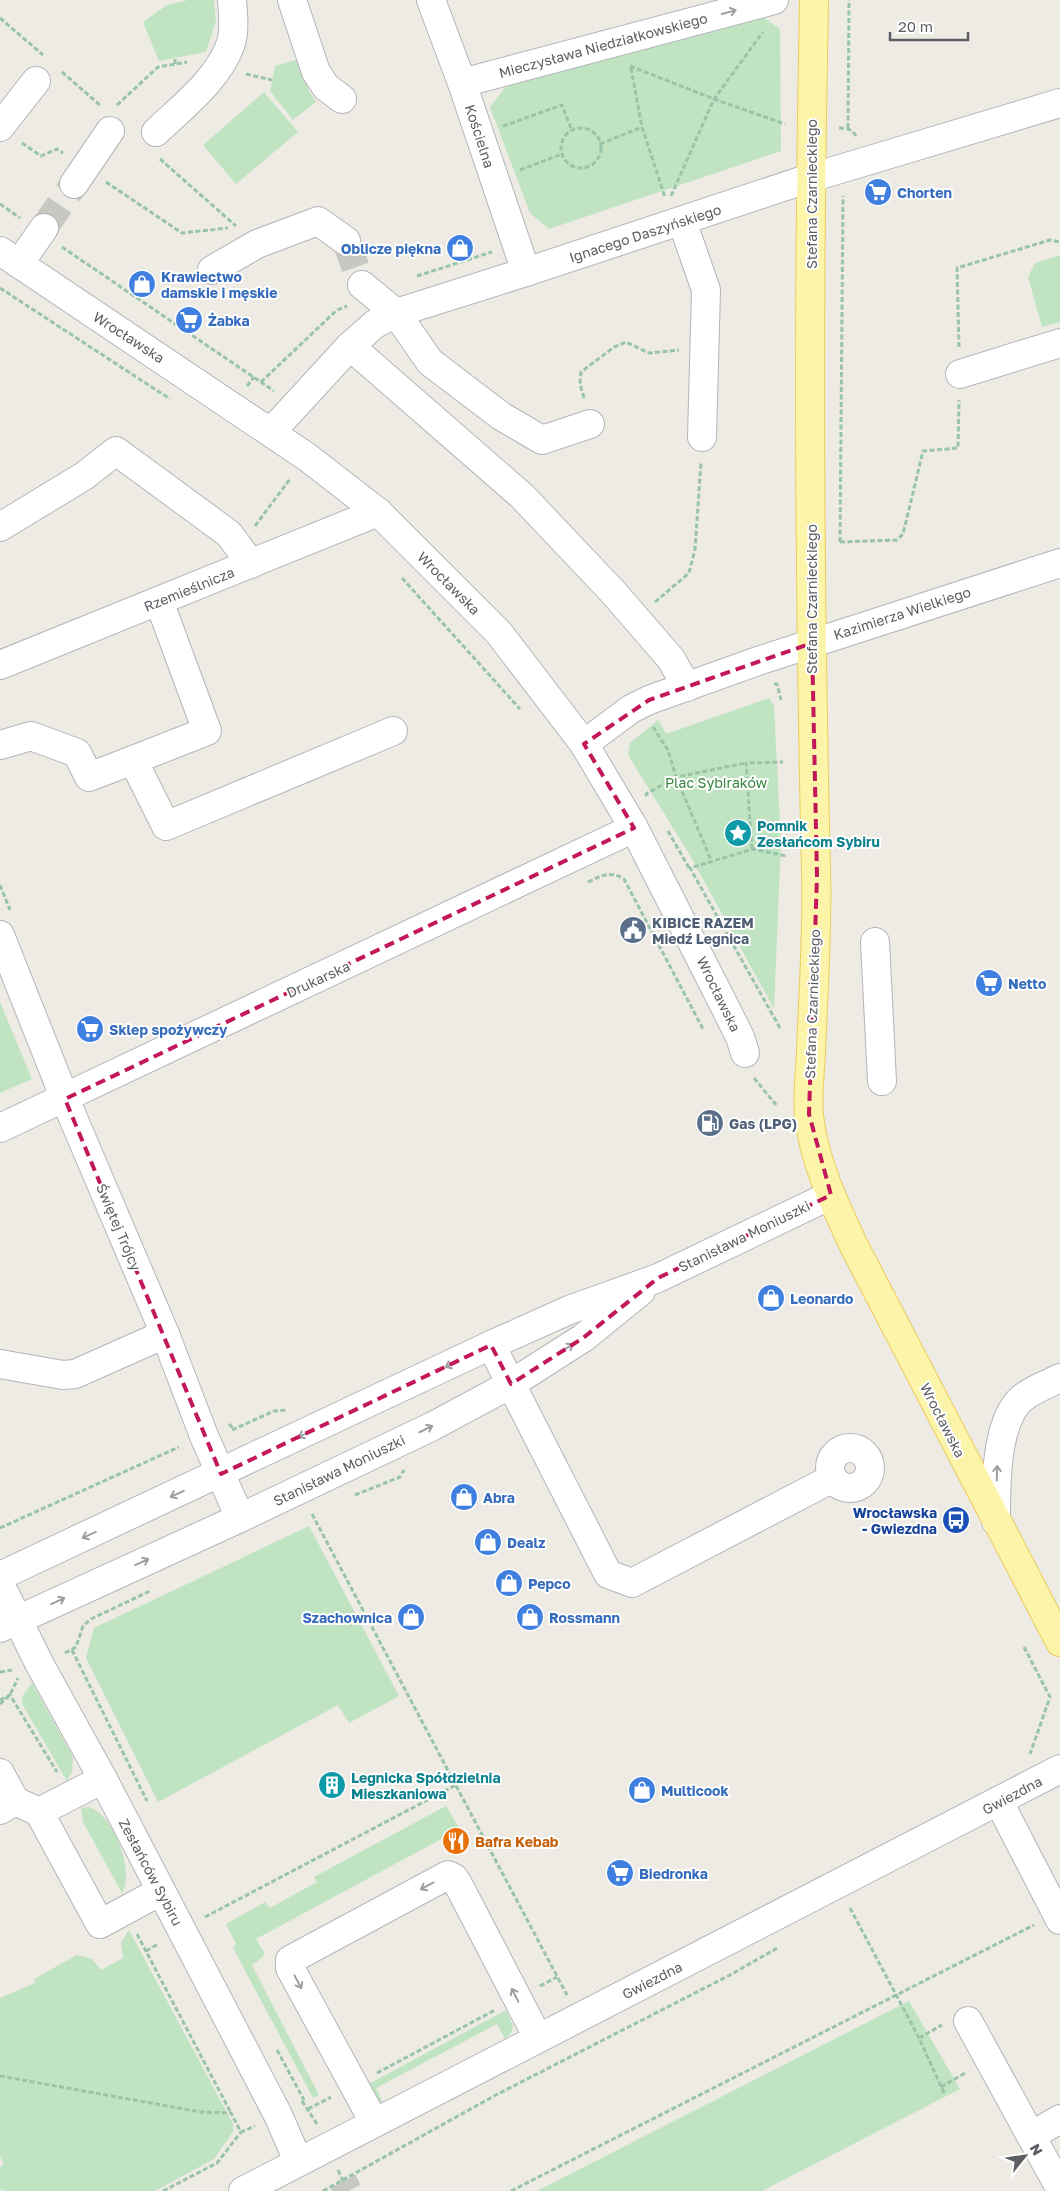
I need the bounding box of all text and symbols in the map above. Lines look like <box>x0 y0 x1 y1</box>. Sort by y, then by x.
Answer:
one-way arrow <box>720 7 736 16</box>
street label: Mieczysława Niedziałkowskiego <box>497 9 709 81</box>
scale bar <box>890 10 968 42</box>
text: 20 m <box>898 17 933 35</box>
street label: Kościelna <box>462 102 498 170</box>
street label: Stefana Czarnieckiego <box>803 119 820 269</box>
supermarket icon: Chorten <box>863 177 893 207</box>
place label: Chorten <box>897 184 952 201</box>
street label: Ignacego Daszyńskiego <box>567 200 723 266</box>
shop icon: Oblicze piękna <box>445 233 475 263</box>
place label: Oblicze piękna <box>341 240 441 257</box>
place label: Krawiectwo damskie i męskie <box>161 268 277 301</box>
shop icon: Krawiectwo damskie i męskie <box>127 269 157 299</box>
supermarket icon: Żabka <box>174 305 204 335</box>
street label: Wrocławska <box>90 308 168 366</box>
place label: Żabka <box>208 312 250 329</box>
street label: Stefana Czarnieckiego <box>803 524 820 674</box>
street label: Wrocławska <box>414 548 484 618</box>
street label: Rzemieślnicza <box>141 563 237 615</box>
street label: Kazimierza Wielkiego <box>831 583 973 643</box>
park label: Plac Sybiraków <box>665 774 767 791</box>
place label: Pomnik Zesłańcom Sybiru <box>757 817 880 850</box>
place icon: Pomnik Zesłańcom Sybiru <box>723 818 753 848</box>
place label: KIBICE RAZEM Miedź Legnica <box>652 914 754 947</box>
public building icon: KIBICE RAZEM Miedź Legnica <box>618 915 648 945</box>
street label: Stefana Czarnieckiego <box>801 929 823 1079</box>
street label: Wrocławska <box>693 954 745 1034</box>
street label: Drukarska <box>284 957 352 1001</box>
supermarket icon: Netto <box>974 968 1004 998</box>
place label: Netto <box>1008 975 1046 992</box>
supermarket icon: Sklep spożywczy <box>75 1014 105 1044</box>
place label: Sklep spożywczy <box>109 1021 228 1038</box>
fuel station icon: Gas (LPG) <box>695 1108 725 1138</box>
place label: Gas (LPG) <box>729 1115 797 1132</box>
street label: Świętej Trójcy <box>93 1181 145 1273</box>
street label: Stanisława Moniuszki <box>675 1197 813 1275</box>
shop icon: Leonardo <box>756 1283 786 1313</box>
place label: Leonardo <box>790 1290 854 1307</box>
one-way arrow <box>559 1343 573 1353</box>
one-way arrow <box>445 1360 460 1370</box>
street label: Wrocławska <box>917 1380 969 1460</box>
one-way arrow <box>418 1424 433 1433</box>
one-way arrow <box>298 1430 313 1440</box>
street label: Stanisława Moniuszki <box>270 1431 408 1509</box>
one-way arrow <box>992 1465 1001 1481</box>
shop icon: Abra <box>449 1482 479 1512</box>
place label: Abra <box>483 1489 515 1506</box>
one-way arrow <box>170 1490 185 1500</box>
place label: Wrocławska - Gwiezdna <box>853 1504 937 1537</box>
bus stop icon: Wrocławska - Gwiezdna <box>941 1505 971 1535</box>
shop icon: Dealz <box>473 1527 503 1557</box>
one-way arrow <box>82 1531 97 1541</box>
place label: Dealz <box>507 1534 545 1551</box>
one-way arrow <box>135 1557 150 1567</box>
shop icon: Pepco <box>494 1568 524 1598</box>
place label: Pepco <box>528 1575 571 1592</box>
one-way arrow <box>50 1596 65 1606</box>
shop icon: Szachownica <box>396 1602 426 1632</box>
shop icon: Rossmann <box>515 1602 545 1632</box>
place label: Szachownica <box>302 1609 392 1626</box>
place label: Rossmann <box>549 1609 620 1626</box>
place label: Legnicka Spółdzielnia Mieszkaniowa <box>351 1769 501 1802</box>
building icon: Legnicka Spółdzielnia Mieszkaniowa <box>317 1770 347 1800</box>
street label: Gwiezdna <box>979 1772 1045 1818</box>
shop icon: Multicook <box>627 1775 657 1805</box>
place label: Multicook <box>661 1782 729 1799</box>
street label: Zesłańców Sybiru <box>116 1816 186 1928</box>
restaurant icon: Bafra Kebab <box>441 1826 471 1856</box>
place label: Bafra Kebab <box>475 1833 559 1850</box>
supermarket icon: Biedronka <box>605 1858 635 1888</box>
place label: Biedronka <box>639 1865 708 1882</box>
one-way arrow <box>420 1881 435 1891</box>
street label: Gwiezdna <box>619 1958 685 2002</box>
one-way arrow <box>293 1975 303 1990</box>
one-way arrow <box>510 1988 519 2003</box>
north arrow <box>1000 2131 1050 2181</box>
text: N <box>1027 2140 1047 2158</box>

